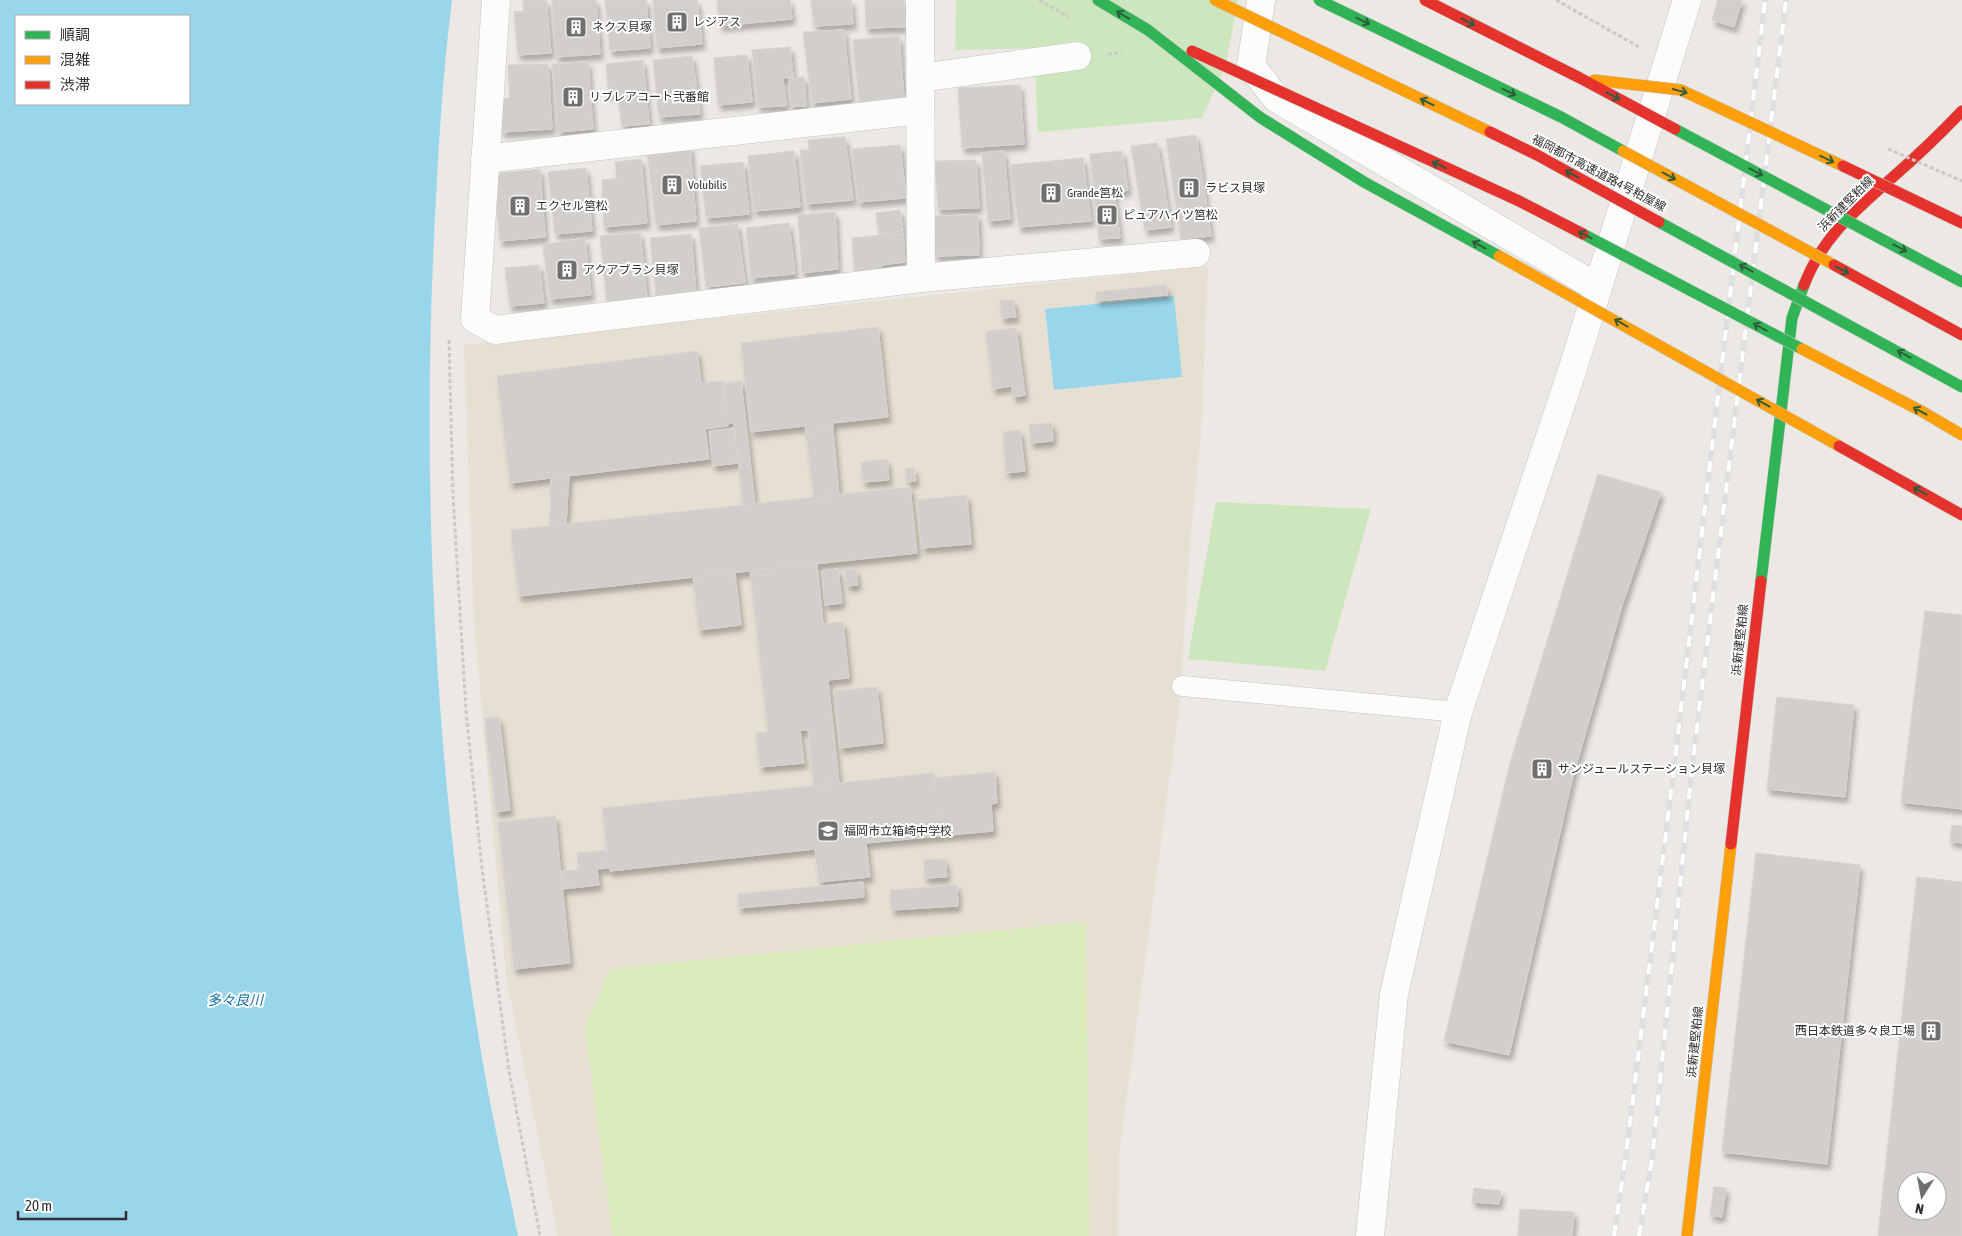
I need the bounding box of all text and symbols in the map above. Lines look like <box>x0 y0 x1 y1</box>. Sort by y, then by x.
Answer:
building icon: レジアス <box>665 10 689 34</box>
one-way arrow <box>1117 10 1131 20</box>
legend <box>15 15 190 105</box>
building icon: ネクス貝塚 <box>564 15 588 39</box>
place label: レジアス <box>693 15 741 29</box>
one-way arrow <box>1355 17 1370 26</box>
one-way arrow <box>1460 18 1475 27</box>
place label: ネクス貝塚 <box>592 20 652 34</box>
text: 順調 <box>60 26 90 43</box>
text: 混雑 <box>60 51 90 68</box>
text: 渋滞 <box>60 76 90 93</box>
building icon: リブレアコート弐番館 <box>561 85 585 109</box>
one-way arrow <box>1672 86 1688 96</box>
one-way arrow <box>1502 87 1517 97</box>
place label: リブレアコート弐番館 <box>589 90 709 104</box>
one-way arrow <box>1605 92 1620 101</box>
one-way arrow <box>1420 97 1435 106</box>
street label: 福岡都市高速道路4号粕屋線 <box>1530 132 1668 214</box>
one-way arrow <box>1820 154 1835 164</box>
one-way arrow <box>1432 160 1447 170</box>
one-way arrow <box>1749 167 1764 177</box>
one-way arrow <box>1565 169 1580 179</box>
one-way arrow <box>1661 172 1676 181</box>
building icon: Volubilis <box>660 173 684 197</box>
street label: 浜新建堅粕線 <box>1816 174 1876 234</box>
building icon: ラビス貝塚 <box>1177 176 1201 200</box>
place label: Volubilis <box>688 178 727 192</box>
building icon: Grande筥松 <box>1039 181 1063 205</box>
place label: ラビス貝塚 <box>1205 181 1265 195</box>
place label: Grande筥松 <box>1067 186 1123 200</box>
building icon: エクセル筥松 <box>508 194 532 218</box>
place label: エクセル筥松 <box>536 199 608 213</box>
building icon: ピュアハイツ筥松 <box>1095 203 1119 227</box>
place label: ピュアハイツ筥松 <box>1123 208 1218 222</box>
one-way arrow <box>1578 230 1593 240</box>
one-way arrow <box>1471 240 1486 250</box>
one-way arrow <box>1892 244 1907 253</box>
building icon: アクアブラン貝塚 <box>555 258 579 282</box>
place label: アクアブラン貝塚 <box>583 263 678 277</box>
one-way arrow <box>1739 263 1754 273</box>
one-way arrow <box>1835 265 1850 275</box>
one-way arrow <box>1614 318 1629 328</box>
one-way arrow <box>1753 322 1768 332</box>
one-way arrow <box>1897 349 1912 359</box>
one-way arrow <box>1755 398 1770 408</box>
one-way arrow <box>1913 405 1927 415</box>
one-way arrow <box>1912 486 1927 496</box>
street label: 浜新建堅粕線 <box>1729 603 1751 677</box>
building icon: サンジュールステーション貝塚 <box>1530 757 1554 781</box>
place label: サンジュールステーション貝塚 <box>1558 762 1725 776</box>
school or university icon: 福岡市立箱崎中学校 <box>816 819 840 843</box>
place label: 福岡市立箱崎中学校 <box>844 824 952 838</box>
water label: 多々良川 <box>207 992 265 1008</box>
street label: 浜新建堅粕線 <box>1684 1005 1706 1079</box>
building icon: 西日本鉄道多々良工場 <box>1919 1019 1943 1043</box>
place label: 西日本鉄道多々良工場 <box>1795 1024 1915 1038</box>
north arrow <box>1897 1171 1947 1221</box>
scale bar <box>18 1188 125 1220</box>
text: 20 m <box>25 1197 52 1214</box>
text: N <box>1914 1200 1925 1217</box>

